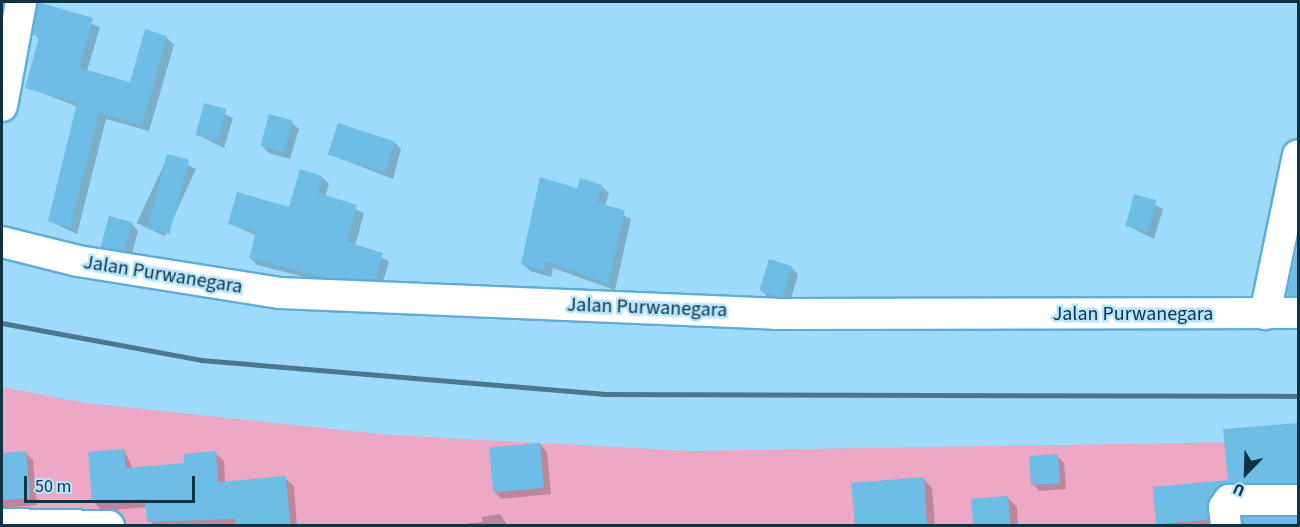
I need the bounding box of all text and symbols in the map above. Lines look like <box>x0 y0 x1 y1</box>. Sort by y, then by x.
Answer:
street label: Jalan Purwanegara <box>82 251 244 299</box>
street label: Jalan Purwanegara <box>566 293 728 323</box>
street label: Jalan Purwanegara <box>1053 302 1213 326</box>
north arrow <box>1216 443 1276 503</box>
scale bar <box>27 464 198 502</box>
text: 50 m <box>35 474 71 499</box>
text: U <box>1230 477 1248 502</box>

